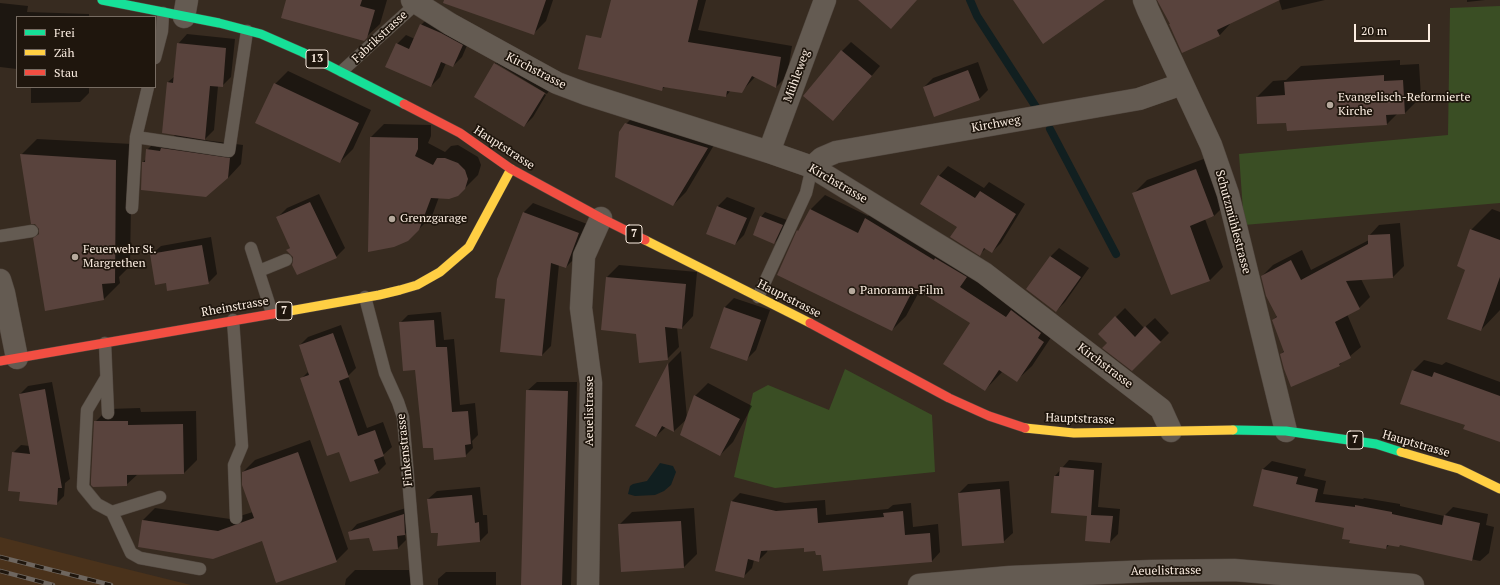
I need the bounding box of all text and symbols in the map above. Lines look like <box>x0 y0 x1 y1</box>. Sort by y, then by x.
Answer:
street label: Fabrikstrasse <box>349 8 411 66</box>
legend <box>16 16 156 88</box>
scale bar <box>1356 16 1432 42</box>
text: 20 m <box>1361 23 1387 38</box>
text: Frei <box>54 25 75 40</box>
text: Zäh <box>54 45 74 60</box>
street label: Mühleweg <box>781 48 813 104</box>
road number: 13 <box>306 50 328 68</box>
street label: Kirchstrasse <box>504 50 568 92</box>
text: Stau <box>54 65 78 80</box>
place label: Evangelisch-Reformierte Kirche <box>1338 91 1470 119</box>
marker: Evangelisch-Reformierte Kirche <box>1325 100 1335 110</box>
street label: Kirchweg <box>970 113 1022 135</box>
street label: Hauptstrasse <box>471 123 537 173</box>
street label: Kirchstrasse <box>806 161 870 207</box>
street label: Schutzmühlestrasse <box>1212 168 1254 276</box>
place label: Grenzgarage <box>400 212 467 226</box>
marker: Grenzgarage <box>387 214 397 224</box>
road number: 7 <box>626 225 642 243</box>
place label: Feuerwehr St. Margrethen <box>83 243 157 271</box>
marker: Feuerwehr St. Margrethen <box>70 252 80 262</box>
street label: Hauptstrasse <box>755 277 823 321</box>
place label: Panorama-Film <box>860 284 943 298</box>
marker: Panorama-Film <box>847 286 857 296</box>
street label: Rheinstrasse <box>200 294 270 320</box>
road number: 7 <box>276 302 292 320</box>
street label: Kirchstrasse <box>1075 341 1135 391</box>
street label: Aeuelistrasse <box>583 376 597 446</box>
street label: Hauptstrasse <box>1045 411 1115 427</box>
street label: Finkenstrasse <box>394 413 416 487</box>
street label: Hauptstrasse <box>1381 427 1451 461</box>
road number: 7 <box>1347 431 1363 449</box>
street label: Aeuelistrasse <box>1131 563 1201 579</box>

